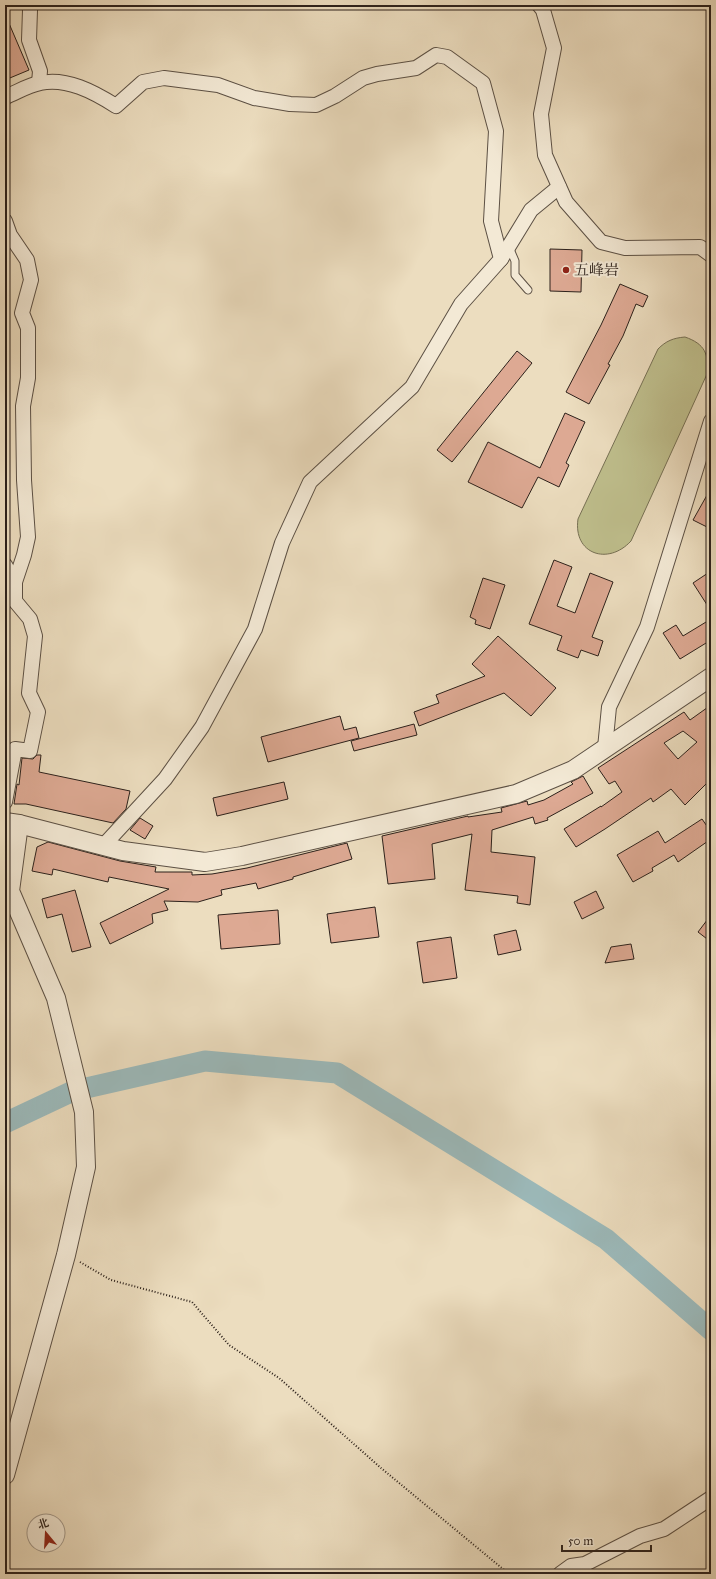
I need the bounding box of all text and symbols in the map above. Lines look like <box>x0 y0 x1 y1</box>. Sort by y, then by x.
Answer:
place label: 五峰岩 <box>574 261 619 279</box>
marker: 五峰岩 <box>561 265 571 275</box>
north arrow <box>26 1513 66 1553</box>
text: 北 <box>36 1516 50 1532</box>
scale bar <box>562 1527 651 1553</box>
text: 50 m <box>568 1534 593 1548</box>

